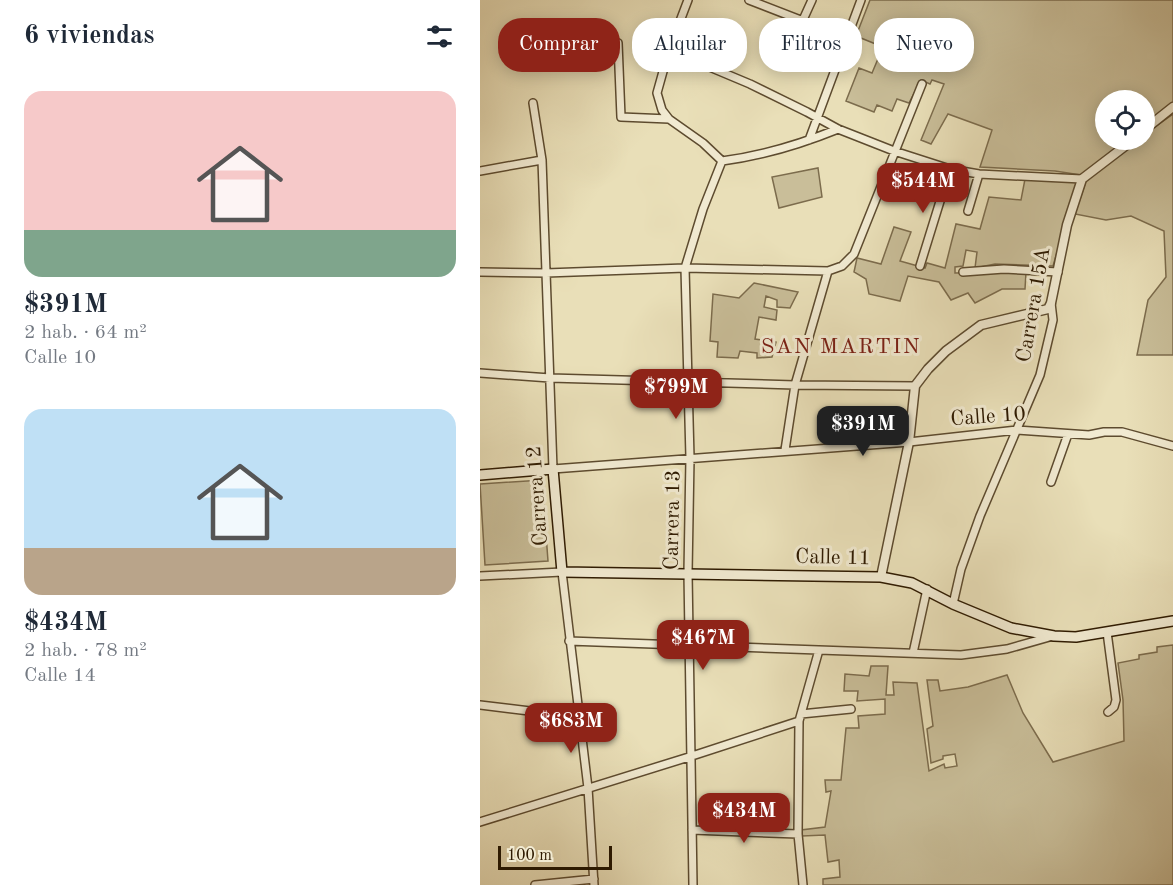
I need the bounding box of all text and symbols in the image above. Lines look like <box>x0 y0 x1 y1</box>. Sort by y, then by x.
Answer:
chip: Comprar <box>498 18 620 72</box>
chip: Alquilar <box>632 18 747 72</box>
chip: Filtros <box>759 18 862 72</box>
chip: Nuevo <box>874 18 974 72</box>
icon: filters <box>423 20 456 53</box>
text: 6 viviendas <box>24 23 154 49</box>
map controls <box>1095 90 1155 150</box>
button: locate <box>1095 90 1155 150</box>
icon: home <box>186 130 294 238</box>
pin: $544M <box>881 163 965 214</box>
text: $544M <box>891 172 955 192</box>
street label: Carrera 15A <box>1014 246 1054 364</box>
text: $391M <box>24 292 107 318</box>
text: 2 hab. · 64 m² <box>24 323 147 343</box>
district label: SAN MARTIN <box>761 336 921 358</box>
text: Calle 10 <box>24 348 96 368</box>
pin: $799M <box>634 369 718 420</box>
text: $799M <box>644 378 708 398</box>
street label: Calle 10 <box>950 404 1026 430</box>
pin: $391M <box>821 406 905 457</box>
text: $391M <box>831 415 895 435</box>
street label: Carrera 12 <box>524 445 552 547</box>
icon: home <box>186 448 294 556</box>
street label: Carrera 13 <box>662 470 684 570</box>
street label: Calle 11 <box>795 547 871 569</box>
text: $434M <box>24 610 107 636</box>
pin: $467M <box>661 620 745 671</box>
text: $467M <box>671 629 735 649</box>
text: 2 hab. · 78 m² <box>24 641 147 661</box>
text: Calle 14 <box>24 666 96 686</box>
pin: $683M <box>529 703 613 754</box>
text: $683M <box>539 712 603 732</box>
pin: $434M <box>702 793 786 844</box>
text: $434M <box>712 802 776 822</box>
scale bar <box>498 843 612 870</box>
text: 100 m <box>507 848 552 864</box>

